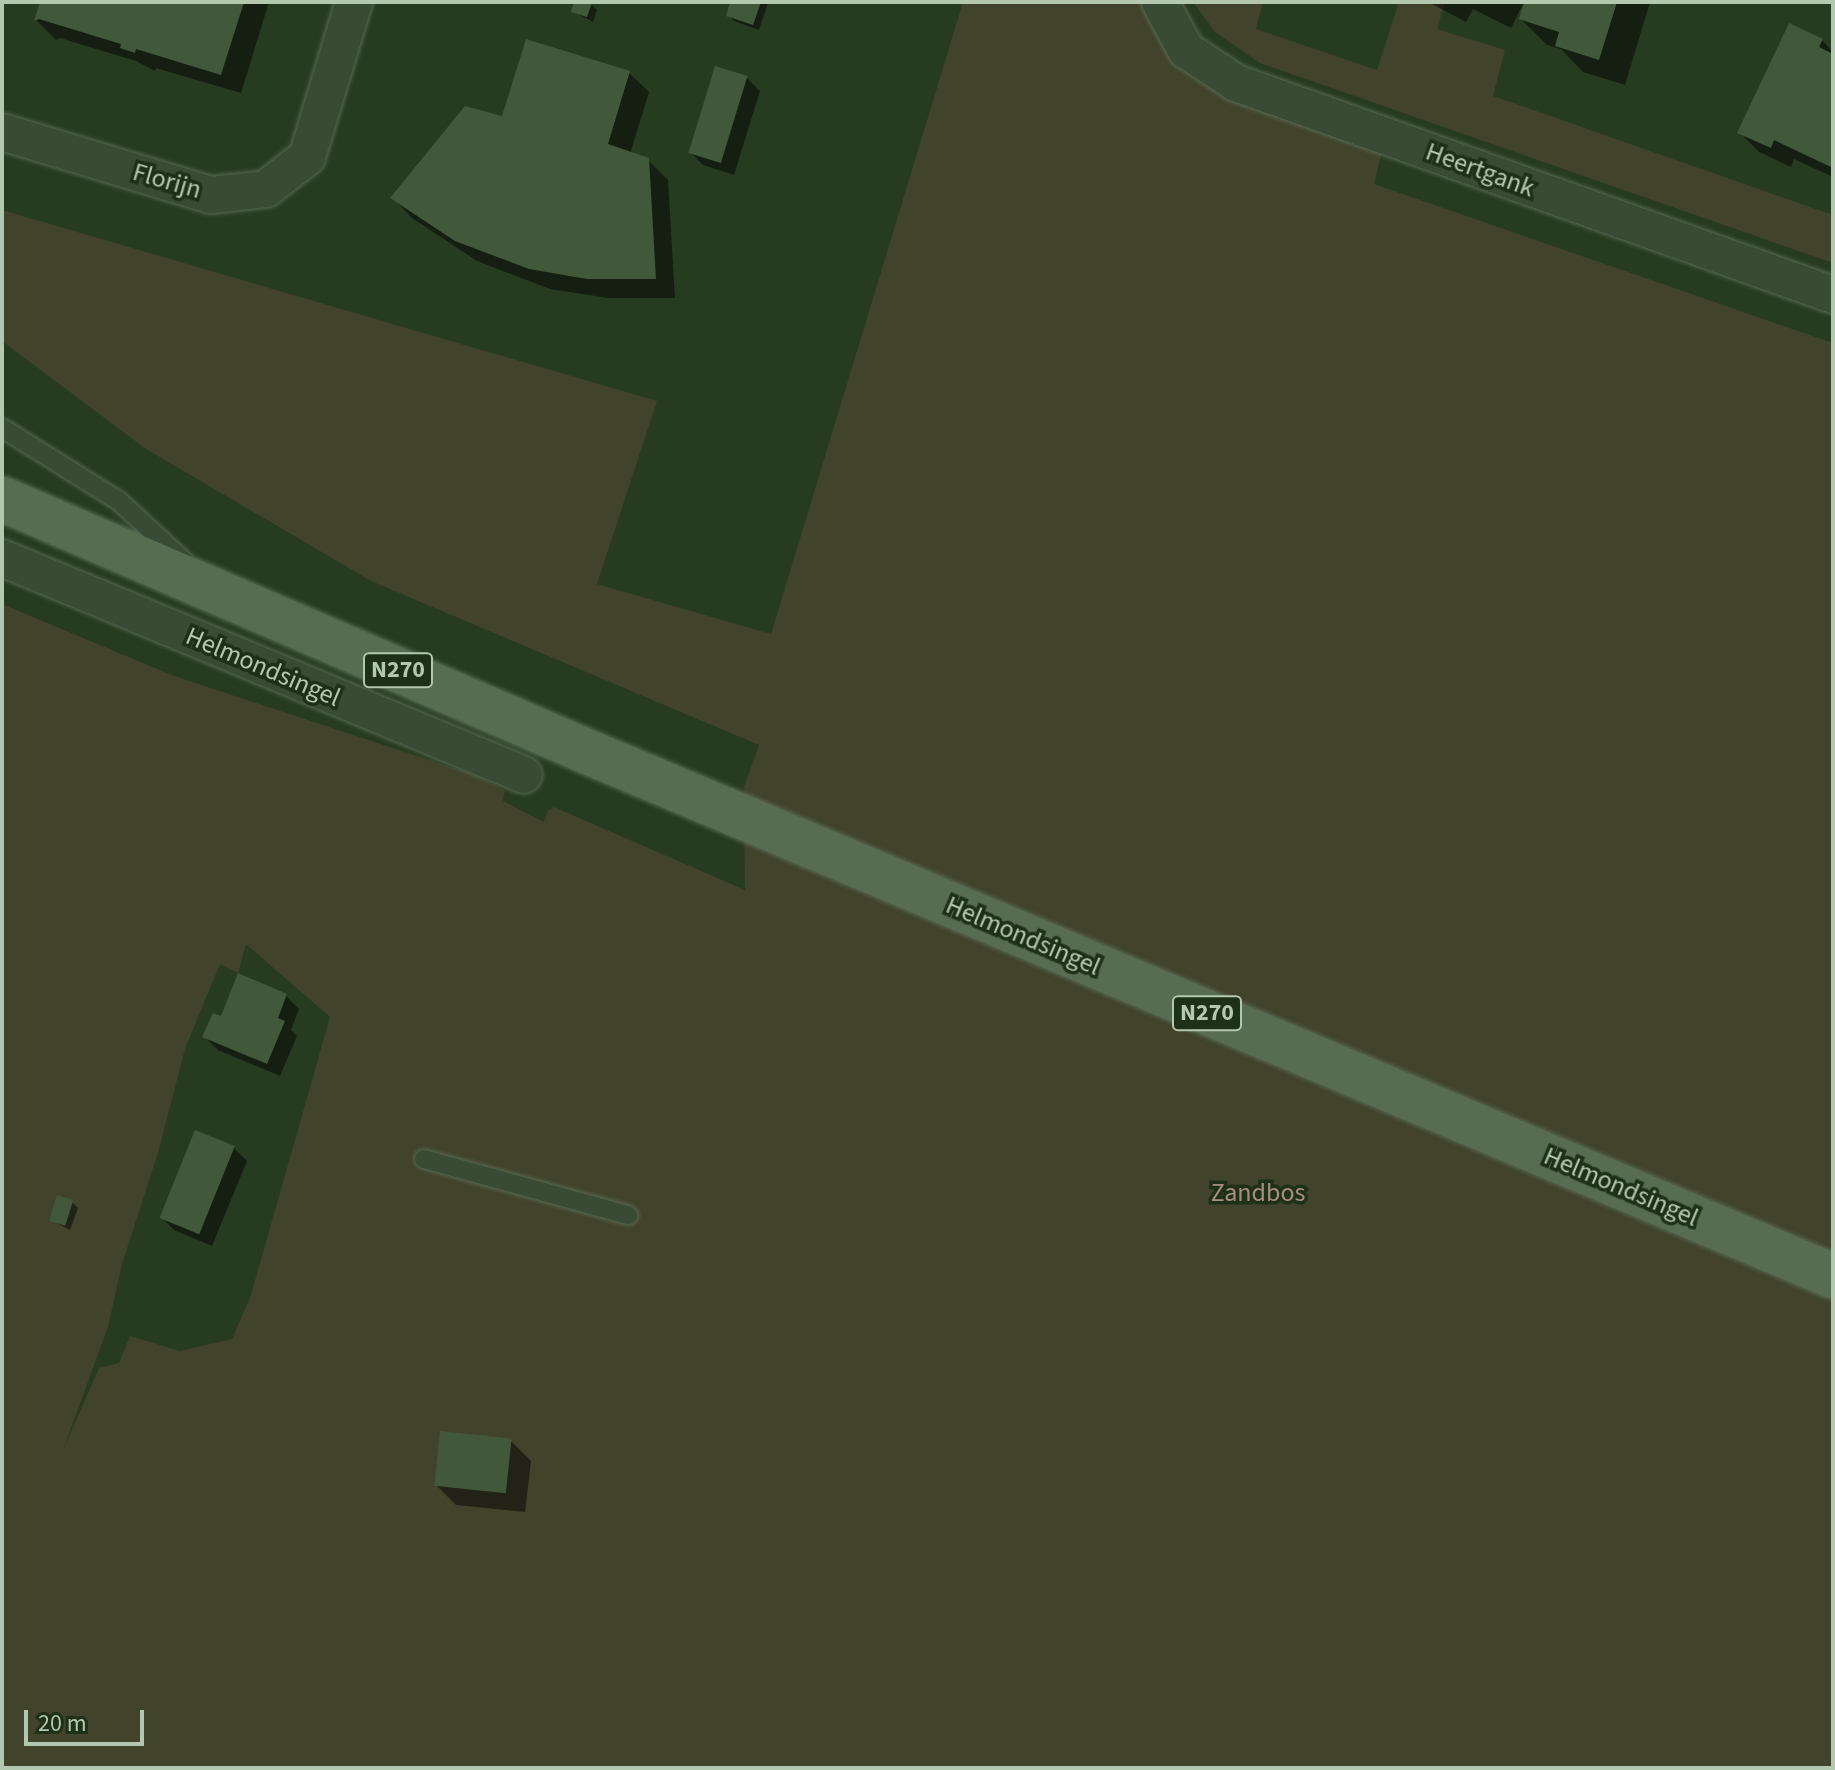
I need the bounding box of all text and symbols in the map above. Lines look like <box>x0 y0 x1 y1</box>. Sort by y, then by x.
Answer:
street label: Heertgank <box>1421 136 1539 204</box>
street label: Florijn <box>129 156 205 206</box>
street label: Helmondsingel <box>181 620 345 714</box>
road number: N270 <box>362 650 434 690</box>
street label: Helmondsingel <box>941 889 1105 983</box>
road number: N270 <box>1171 993 1243 1033</box>
street label: Helmondsingel <box>1539 1140 1703 1234</box>
park label: Zandbos <box>1211 1177 1305 1209</box>
scale bar <box>28 1694 148 1744</box>
text: 20 m <box>38 1706 87 1741</box>

